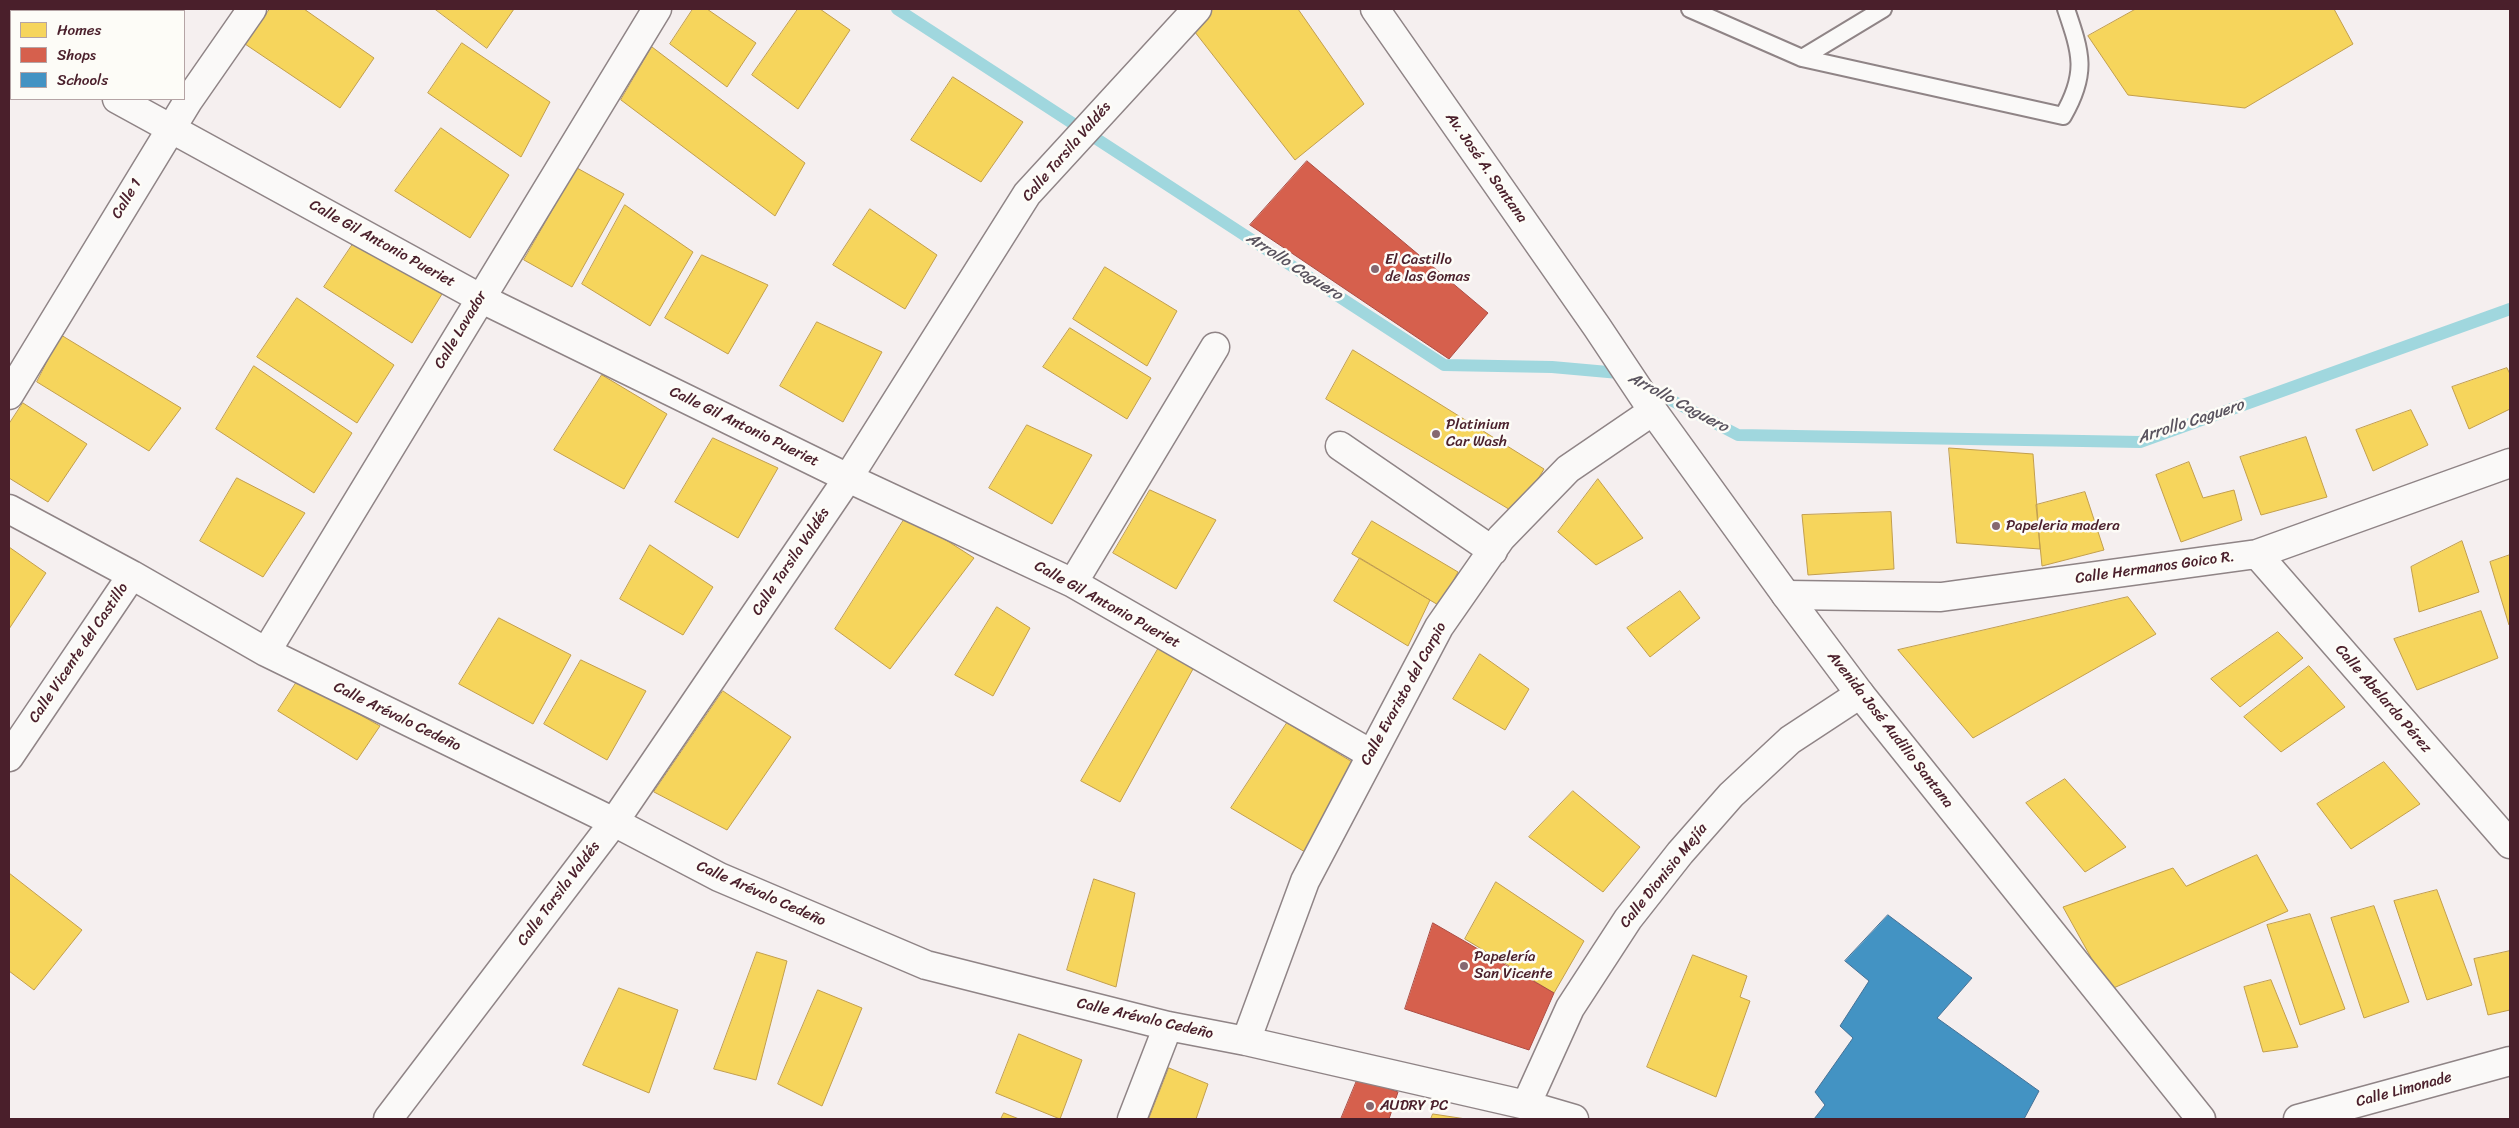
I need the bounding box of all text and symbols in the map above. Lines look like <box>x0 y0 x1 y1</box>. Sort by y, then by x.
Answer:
legend <box>10 10 185 100</box>
text: Homes <box>57 17 101 43</box>
text: Shops <box>57 42 96 68</box>
text: Schools <box>57 67 108 93</box>
street label: Calle Tarsila Valdés <box>1019 99 1115 205</box>
street label: Av. José A. Santana <box>1441 109 1531 227</box>
street label: Calle 1 <box>108 176 146 222</box>
street label: Calle Gil Antonio Pueriet <box>306 196 458 292</box>
water label: Arrollo Caguero <box>1243 229 1345 305</box>
place label: El Castillo de las Gomas <box>1385 251 1470 286</box>
marker: El Castillo de las Gomas <box>1369 263 1381 275</box>
street label: Calle Lavador <box>431 288 491 372</box>
water label: Arrollo Caguero <box>1625 369 1731 437</box>
street label: Calle Gil Antonio Pueriet <box>666 383 822 471</box>
water label: Arrollo Caguero <box>2136 396 2246 448</box>
place label: Platinium Car Wash <box>1446 416 1509 451</box>
marker: Platinium Car Wash <box>1430 428 1442 440</box>
street label: Calle Tarsila Valdés <box>748 505 834 619</box>
place label: Papeleria madera <box>2006 517 2120 535</box>
marker: Papeleria madera <box>1990 520 2002 532</box>
street label: Calle Hermanos Goico R. <box>2074 548 2236 588</box>
street label: Calle Gil Antonio Pueriet <box>1031 557 1183 653</box>
street label: Calle Vicente del Castillo <box>25 580 133 726</box>
street label: Calle Evaristo del Carpio <box>1357 619 1451 769</box>
street label: Calle Abelardo Pérez <box>2331 641 2435 757</box>
street label: Avenida José Audilio Santana <box>1823 648 1957 812</box>
street label: Calle Arévalo Cedeño <box>330 678 464 756</box>
street label: Calle Dionisio Mejía <box>1616 820 1712 932</box>
street label: Calle Tarsila Valdés <box>514 838 604 950</box>
street label: Calle Arévalo Cedeño <box>694 857 828 931</box>
place label: Papelería San Vicente <box>1474 948 1553 983</box>
marker: Papelería San Vicente <box>1458 960 1470 972</box>
street label: Calle Arévalo Cedeño <box>1075 995 1215 1043</box>
street label: Calle Limonade <box>2354 1069 2454 1111</box>
place label: AUDRY PC <box>1380 1097 1448 1115</box>
marker: AUDRY PC <box>1364 1100 1376 1112</box>

